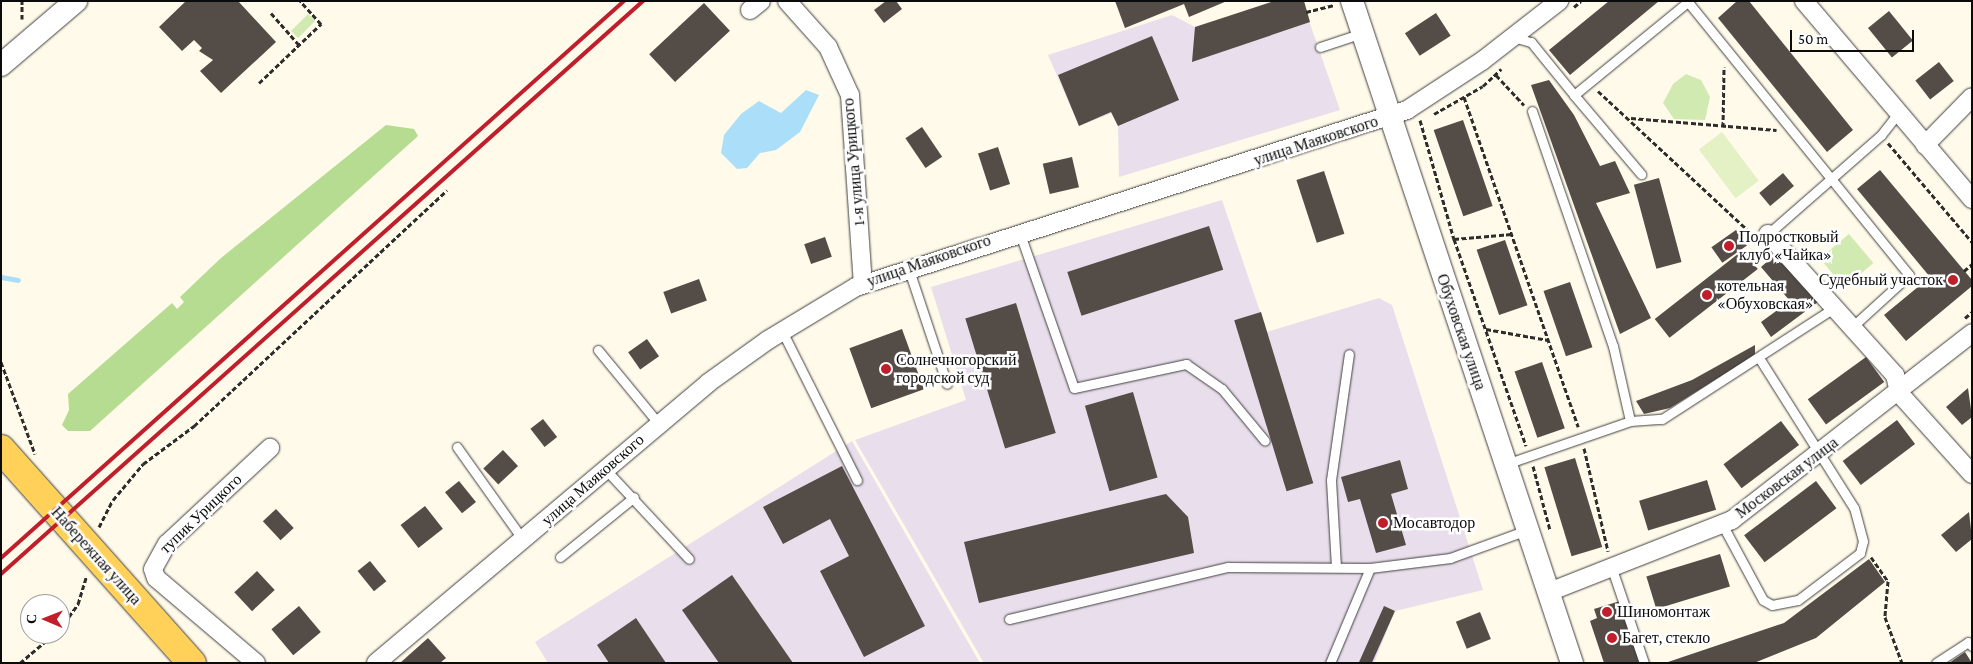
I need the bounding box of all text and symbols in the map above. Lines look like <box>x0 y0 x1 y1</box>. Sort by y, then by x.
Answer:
scale bar <box>1793 20 1917 52</box>
text: 50 m <box>1798 31 1828 47</box>
street label: 1-я улица Урицкого <box>839 97 869 227</box>
street label: улица Маяковского <box>1251 112 1381 170</box>
place label: Подростковый клуб «Чайка» <box>1739 227 1839 265</box>
street label: улица Маяковского <box>864 231 994 291</box>
marker: Подростковый клуб «Чайка» <box>1723 240 1735 252</box>
place label: Судебный участок <box>1819 270 1943 290</box>
street label: Обуховская улица <box>1432 271 1490 393</box>
marker: Судебный участок <box>1947 274 1959 286</box>
place label: котельная «Обуховская» <box>1717 276 1813 314</box>
marker: котельная «Обуховская» <box>1701 289 1713 301</box>
place label: Солнечногорский городской суд <box>896 350 1016 388</box>
marker: Солнечногорский городской суд <box>880 363 892 375</box>
street label: улица Маяковского <box>538 430 648 530</box>
street label: Московская улица <box>1732 433 1842 523</box>
street label: тупик Урицкого <box>156 470 246 558</box>
street label: Набережная улица <box>47 503 145 609</box>
place label: Мосавтодор <box>1393 513 1475 533</box>
marker: Мосавтодор <box>1377 517 1389 529</box>
north arrow <box>20 594 70 644</box>
place label: Шиномонтаж <box>1617 602 1710 622</box>
marker: Шиномонтаж <box>1601 606 1613 618</box>
text: С <box>23 614 39 624</box>
place label: Багет, стекло <box>1622 628 1710 648</box>
marker: Багет, стекло <box>1606 632 1618 644</box>

